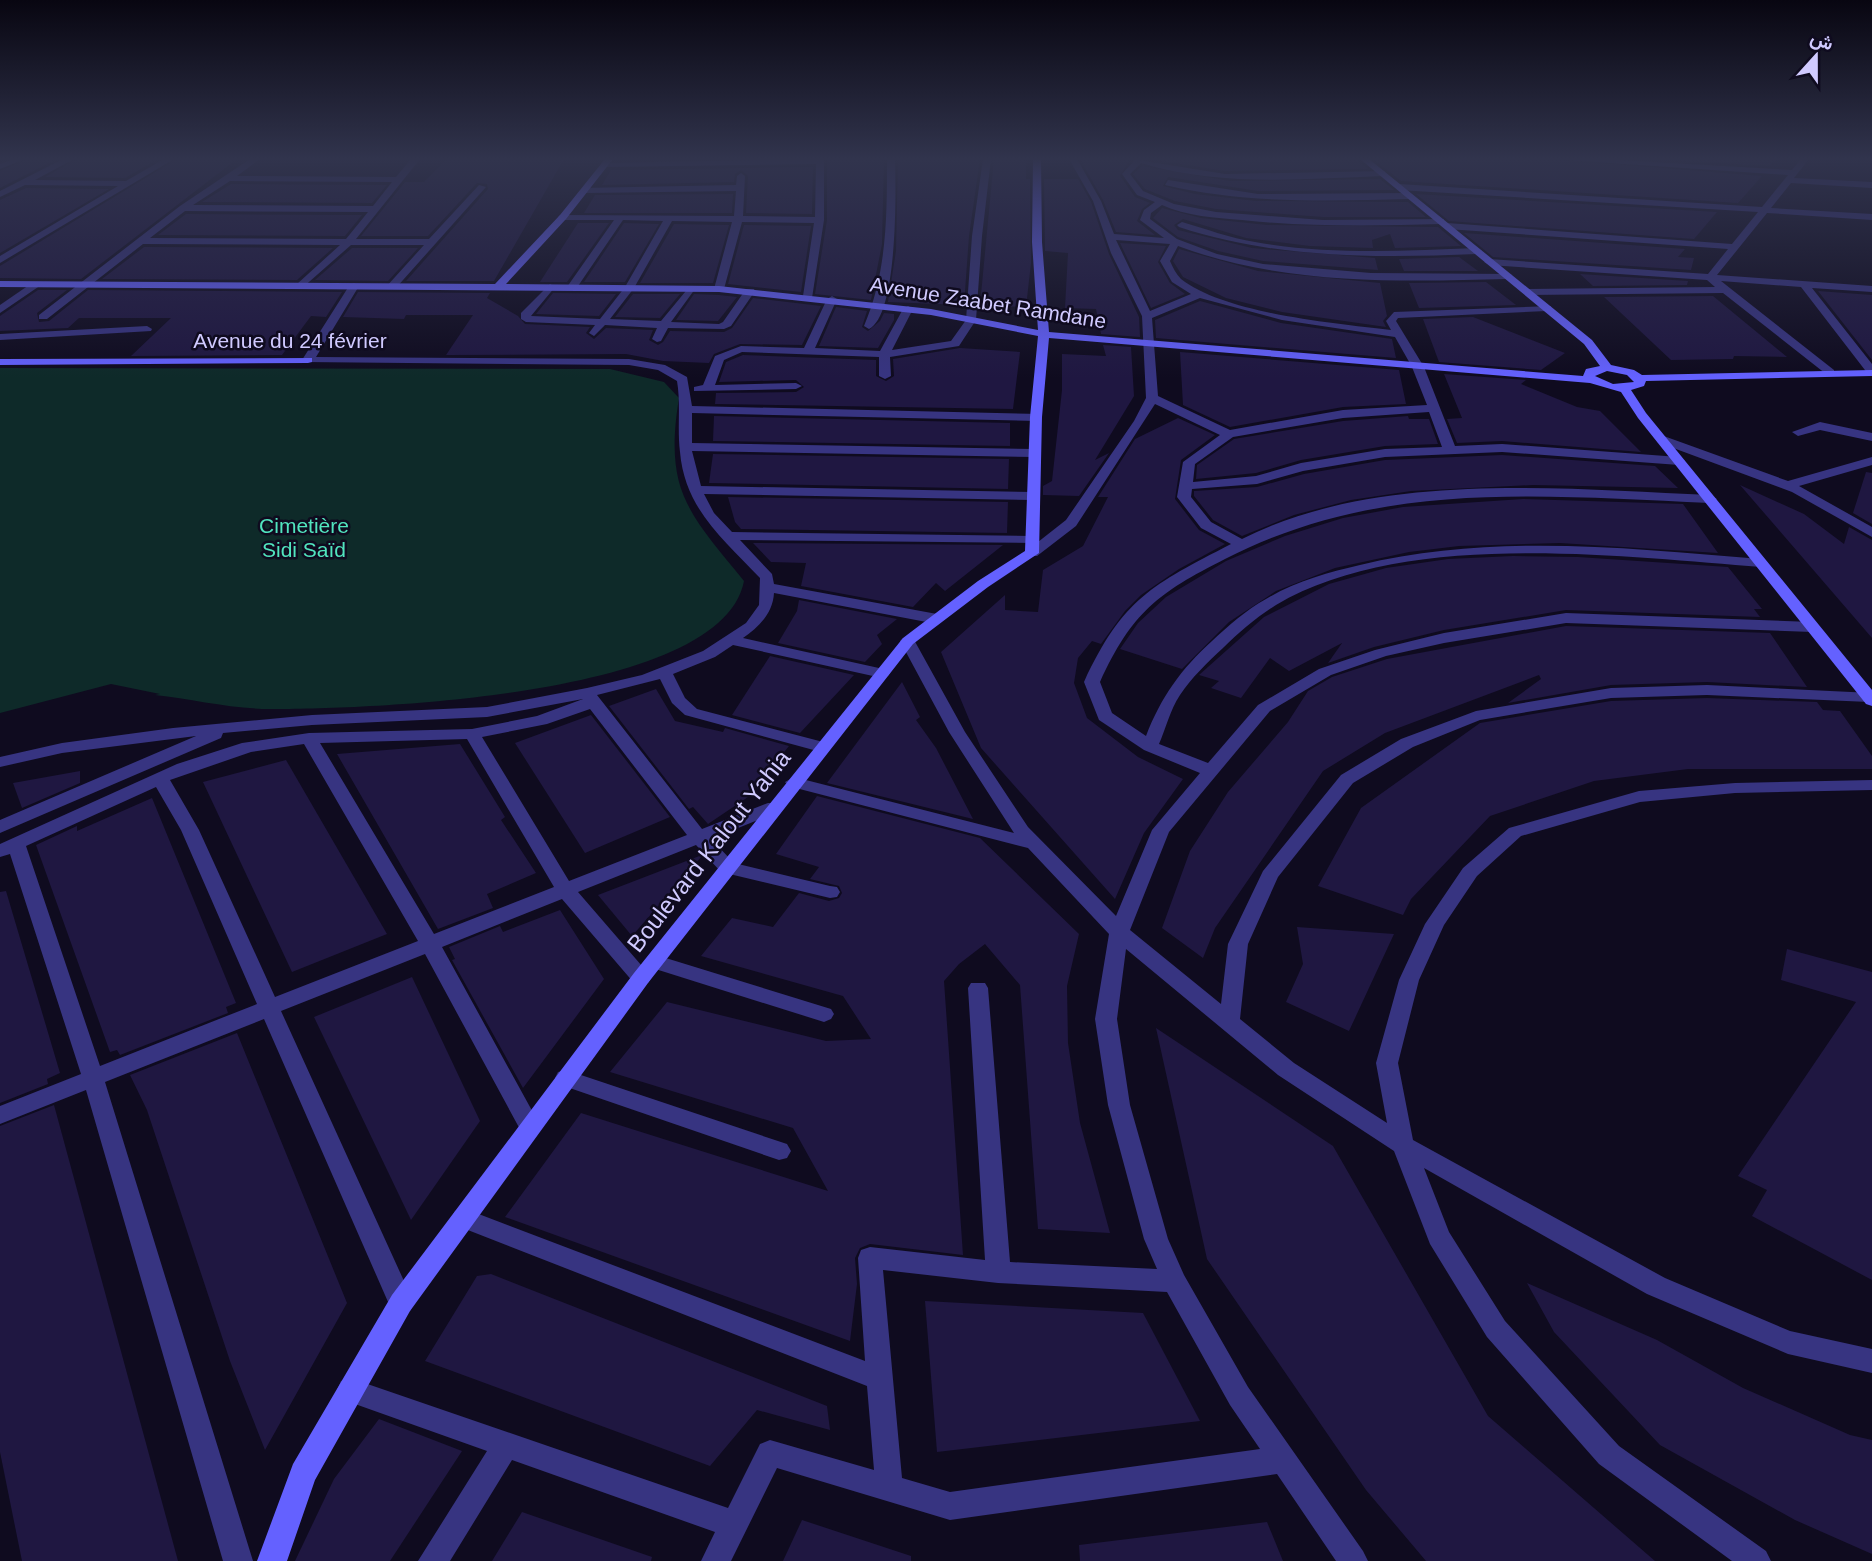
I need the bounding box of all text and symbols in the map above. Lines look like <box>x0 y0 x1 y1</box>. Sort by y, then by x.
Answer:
north arrow <box>1781 21 1851 91</box>
text: ش <box>1807 27 1836 55</box>
street label: Avenue Zaabet Ramdane <box>868 272 1108 333</box>
street label: Avenue du 24 février <box>193 329 387 352</box>
park label: Cimetière Sidi Saïd <box>259 514 349 561</box>
street label: Boulevard Kalout Yahia <box>621 744 796 957</box>

